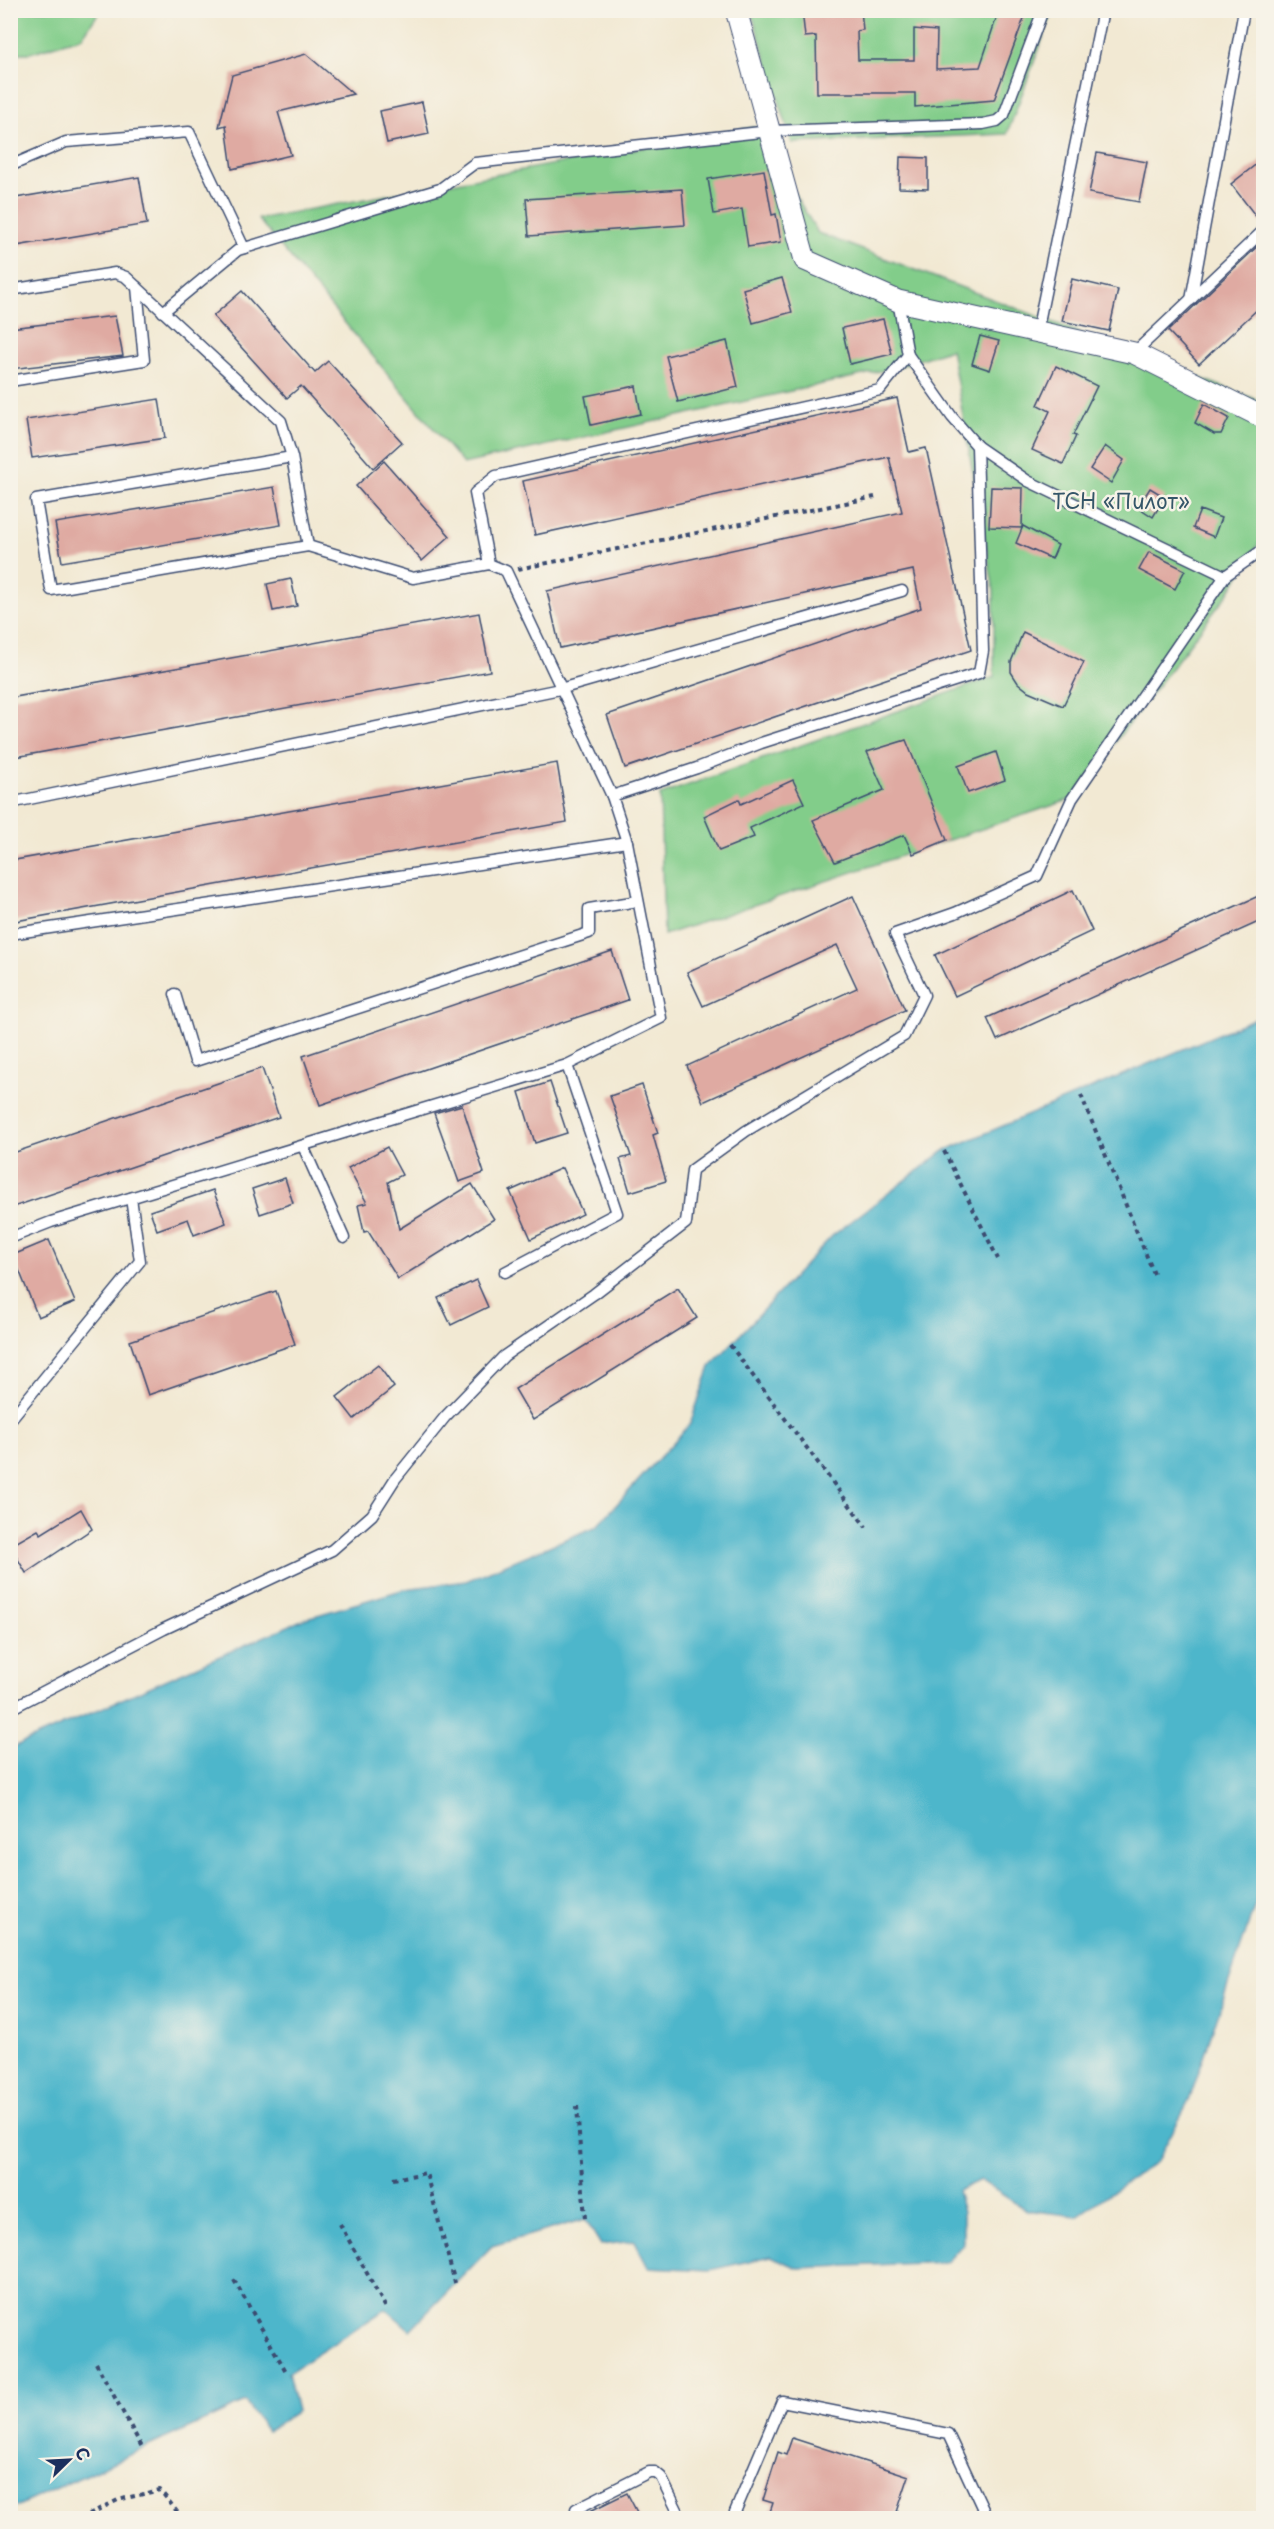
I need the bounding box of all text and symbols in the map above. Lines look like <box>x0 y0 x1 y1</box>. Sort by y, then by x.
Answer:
park label: ТСН «Пилот» <box>1052 484 1190 516</box>
north arrow <box>39 2430 99 2490</box>
text: С <box>70 2443 97 2464</box>

